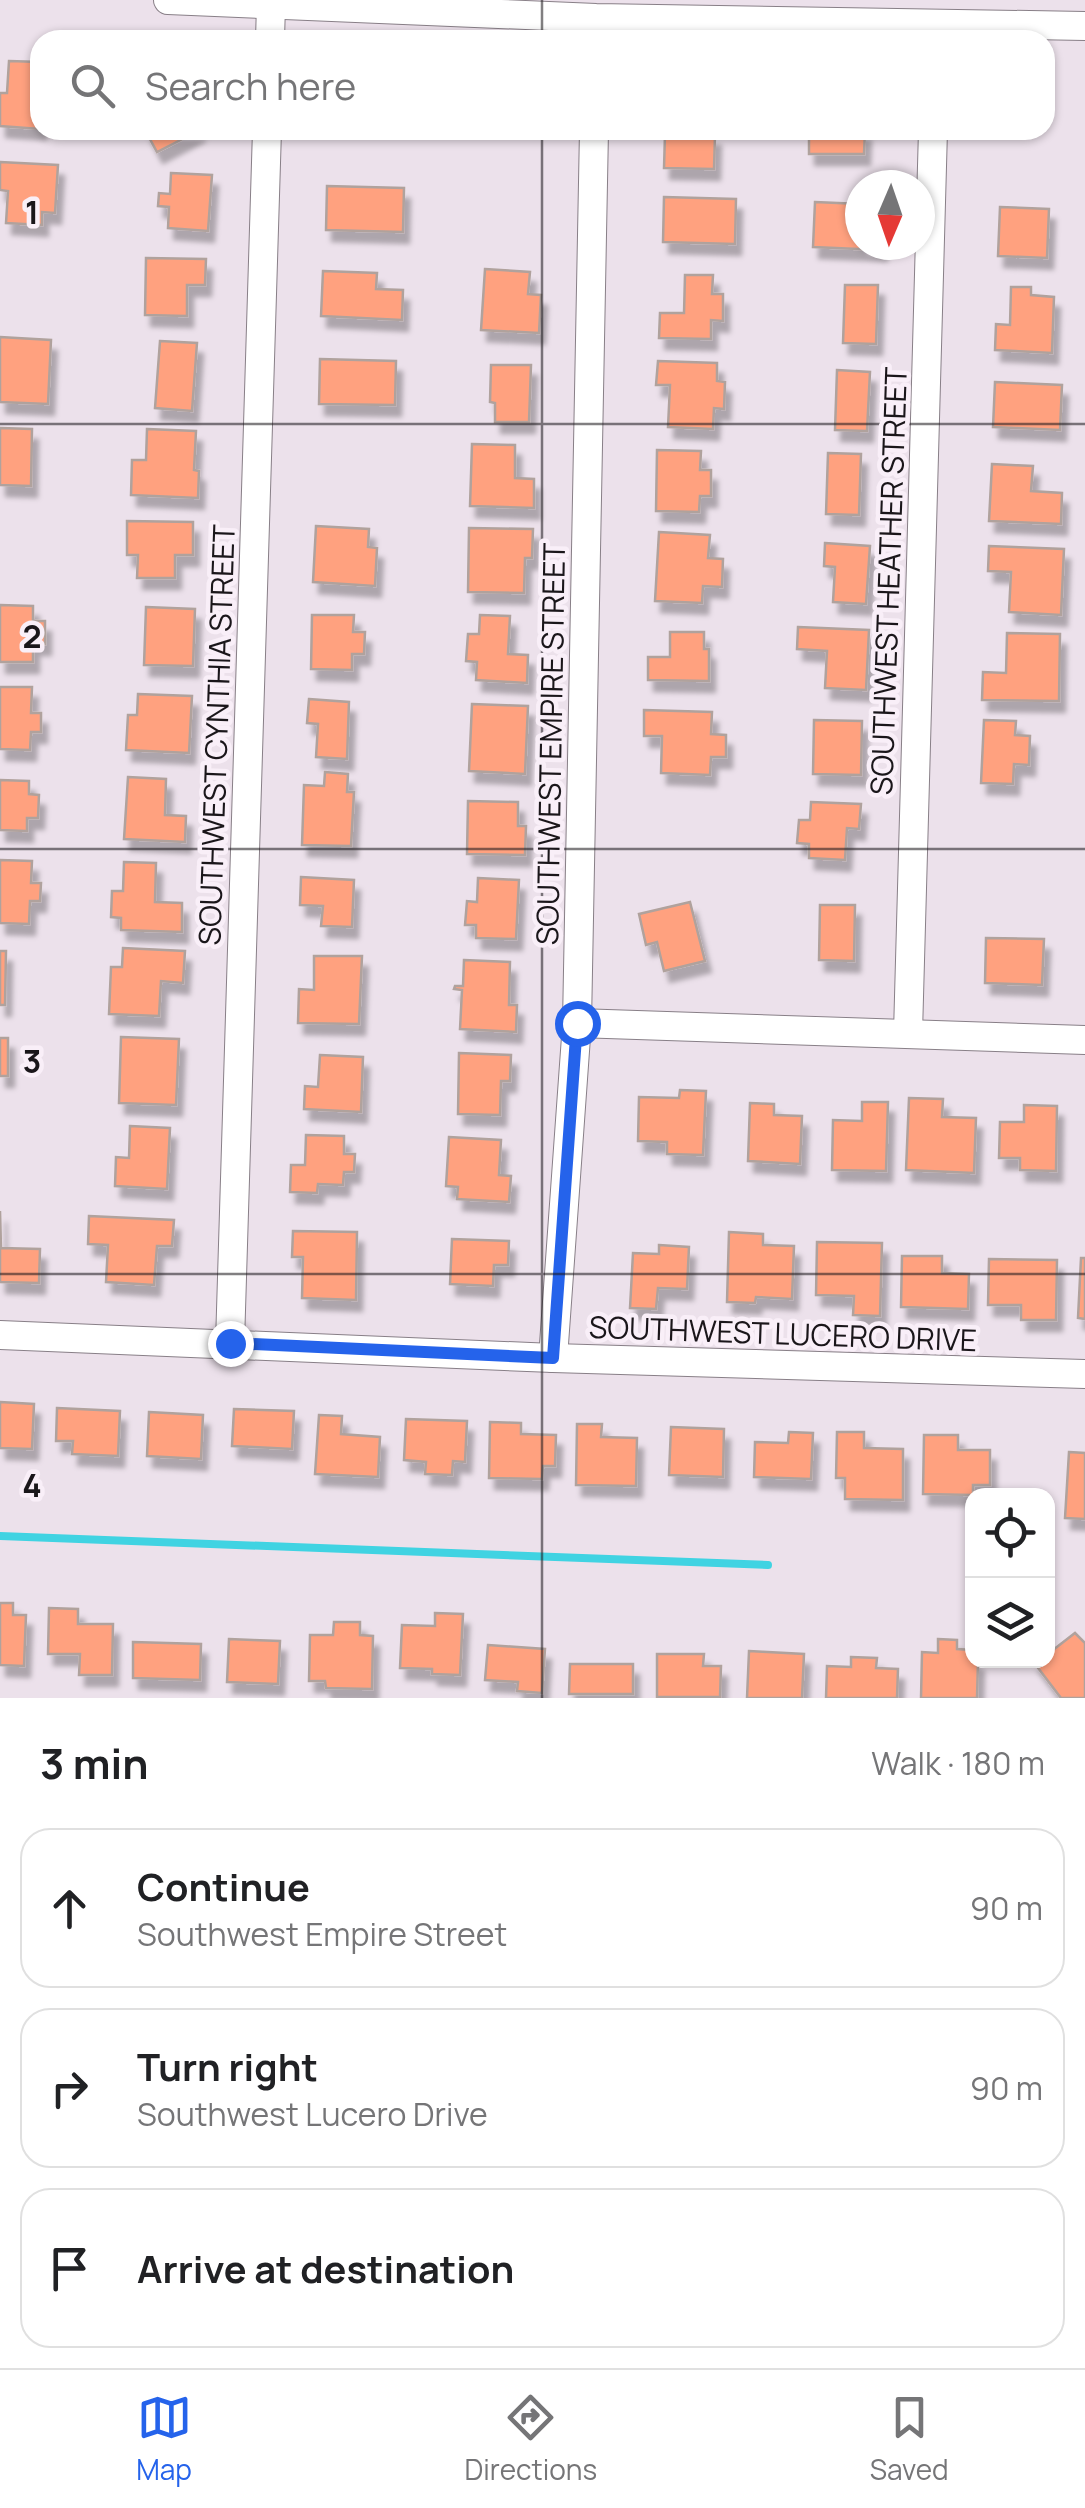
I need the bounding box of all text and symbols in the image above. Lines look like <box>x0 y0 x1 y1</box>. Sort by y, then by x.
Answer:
search box <box>30 30 1055 140</box>
icon: search <box>65 58 120 113</box>
text: Search here <box>145 59 356 111</box>
north arrow <box>845 170 935 260</box>
text: 1 <box>25 190 39 234</box>
street label: SOUTHWEST HEATHER STREET <box>860 366 916 796</box>
street label: SOUTHWEST CYNTHIA STREET <box>188 524 244 946</box>
street label: SOUTHWEST EMPIRE STREET <box>526 542 574 946</box>
text: 2 <box>22 614 42 658</box>
route start <box>555 1001 601 1047</box>
text: 3 <box>23 1039 41 1083</box>
street label: SOUTHWEST LUCERO DRIVE <box>588 1306 978 1360</box>
route end <box>208 1321 254 1367</box>
text: 4 <box>22 1463 42 1507</box>
map controls <box>965 1488 1055 1668</box>
button: locate <box>965 1488 1055 1578</box>
button: layers <box>965 1578 1055 1668</box>
text: 3 min <box>40 1734 149 1792</box>
text: Walk · 180 m <box>871 1741 1045 1785</box>
text: Continue <box>137 1860 310 1912</box>
icon: ahead <box>42 1881 97 1936</box>
text: 90 m <box>970 1886 1043 1930</box>
text: Southwest Empire Street <box>137 1912 507 1956</box>
text: Turn right <box>137 2040 318 2092</box>
icon: right <box>42 2061 97 2116</box>
text: 90 m <box>970 2066 1043 2110</box>
text: Southwest Lucero Drive <box>137 2092 488 2136</box>
icon: arrive <box>42 2241 97 2296</box>
text: Arrive at destination <box>137 2242 514 2294</box>
tab: Map <box>136 2390 192 2488</box>
tab: Directions <box>465 2390 597 2488</box>
tab: Saved <box>870 2390 949 2488</box>

